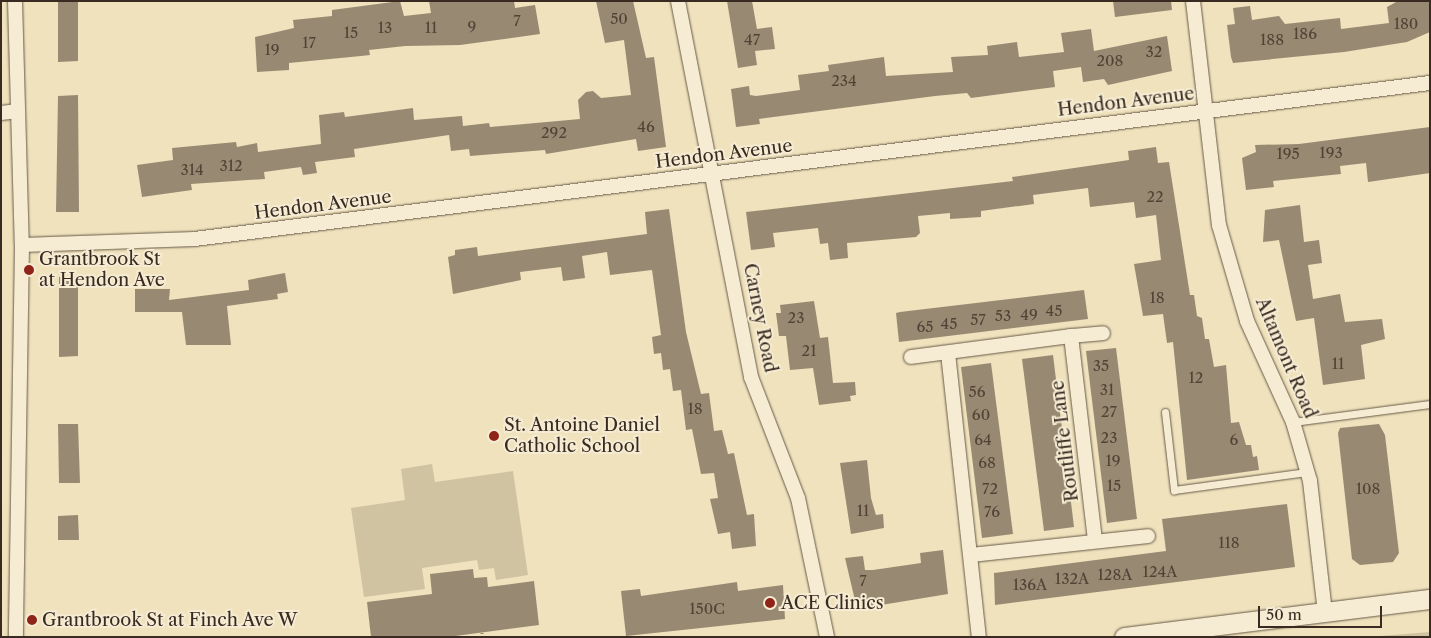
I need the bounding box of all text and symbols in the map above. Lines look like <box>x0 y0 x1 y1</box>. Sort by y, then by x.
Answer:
house number: 50 <box>610 10 628 28</box>
house number: 7 <box>513 12 521 30</box>
house number: 180 <box>1394 15 1418 33</box>
house number: 9 <box>468 18 476 36</box>
house number: 13 <box>378 19 392 37</box>
house number: 11 <box>425 19 437 37</box>
house number: 15 <box>344 24 358 42</box>
house number: 186 <box>1293 25 1317 43</box>
house number: 47 <box>744 31 760 49</box>
house number: 188 <box>1260 31 1284 49</box>
house number: 17 <box>302 34 316 52</box>
house number: 19 <box>264 41 280 59</box>
house number: 32 <box>1146 43 1162 61</box>
house number: 208 <box>1096 52 1124 70</box>
house number: 234 <box>831 72 857 90</box>
street label: Hendon Avenue <box>1056 83 1196 121</box>
house number: 46 <box>637 118 655 136</box>
house number: 292 <box>541 124 567 142</box>
street label: Hendon Avenue <box>654 135 794 173</box>
house number: 193 <box>1319 144 1343 162</box>
house number: 195 <box>1276 145 1300 163</box>
house number: 312 <box>219 157 243 175</box>
house number: 314 <box>180 161 204 179</box>
street label: Hendon Avenue <box>253 186 393 224</box>
house number: 22 <box>1146 188 1164 206</box>
place label: Grantbrook St at Hendon Ave <box>39 249 166 292</box>
street label: Carney Road <box>739 261 781 375</box>
marker: Grantbrook St at Hendon Ave <box>23 264 35 276</box>
house number: 18 <box>1149 289 1165 307</box>
street label: Altamont Road <box>1251 294 1321 422</box>
house number: 45 <box>1046 302 1062 320</box>
house number: 49 <box>1020 306 1038 324</box>
house number: 53 <box>995 307 1011 325</box>
house number: 23 <box>788 309 804 327</box>
house number: 57 <box>970 311 986 329</box>
house number: 45 <box>941 315 957 333</box>
house number: 65 <box>917 318 933 336</box>
house number: 21 <box>802 342 816 360</box>
house number: 11 <box>1332 355 1344 373</box>
house number: 35 <box>1093 357 1109 375</box>
house number: 12 <box>1189 369 1203 387</box>
street label: Routliffe Lane <box>1047 379 1083 503</box>
house number: 31 <box>1100 381 1114 399</box>
house number: 56 <box>969 383 985 401</box>
house number: 18 <box>687 400 703 418</box>
house number: 27 <box>1101 403 1117 421</box>
house number: 60 <box>972 406 990 424</box>
place label: St. Antoine Daniel Catholic School <box>504 415 661 458</box>
house number: 23 <box>1101 429 1117 447</box>
marker: St. Antoine Daniel Catholic School <box>488 430 500 442</box>
house number: 64 <box>974 431 992 449</box>
house number: 6 <box>1230 431 1238 449</box>
house number: 19 <box>1105 452 1121 470</box>
house number: 68 <box>978 454 996 472</box>
house number: 15 <box>1107 477 1121 495</box>
house number: 72 <box>982 480 998 498</box>
house number: 108 <box>1356 480 1380 498</box>
house number: 11 <box>857 502 869 520</box>
house number: 76 <box>984 503 1000 521</box>
house number: 118 <box>1218 534 1240 552</box>
house number: 124A <box>1143 563 1177 581</box>
house number: 128A <box>1098 566 1132 584</box>
house number: 132A <box>1055 570 1089 588</box>
house number: 7 <box>859 572 867 590</box>
house number: 136A <box>1013 576 1047 594</box>
place label: ACE Clinics <box>781 592 884 614</box>
marker: ACE Clinics <box>763 596 777 610</box>
scale bar <box>1261 596 1385 628</box>
house number: 150C <box>689 600 725 618</box>
text: 50 m <box>1266 605 1302 624</box>
place label: Grantbrook St at Finch Ave W <box>42 609 299 631</box>
marker: Grantbrook St at Finch Ave W <box>26 614 38 626</box>

